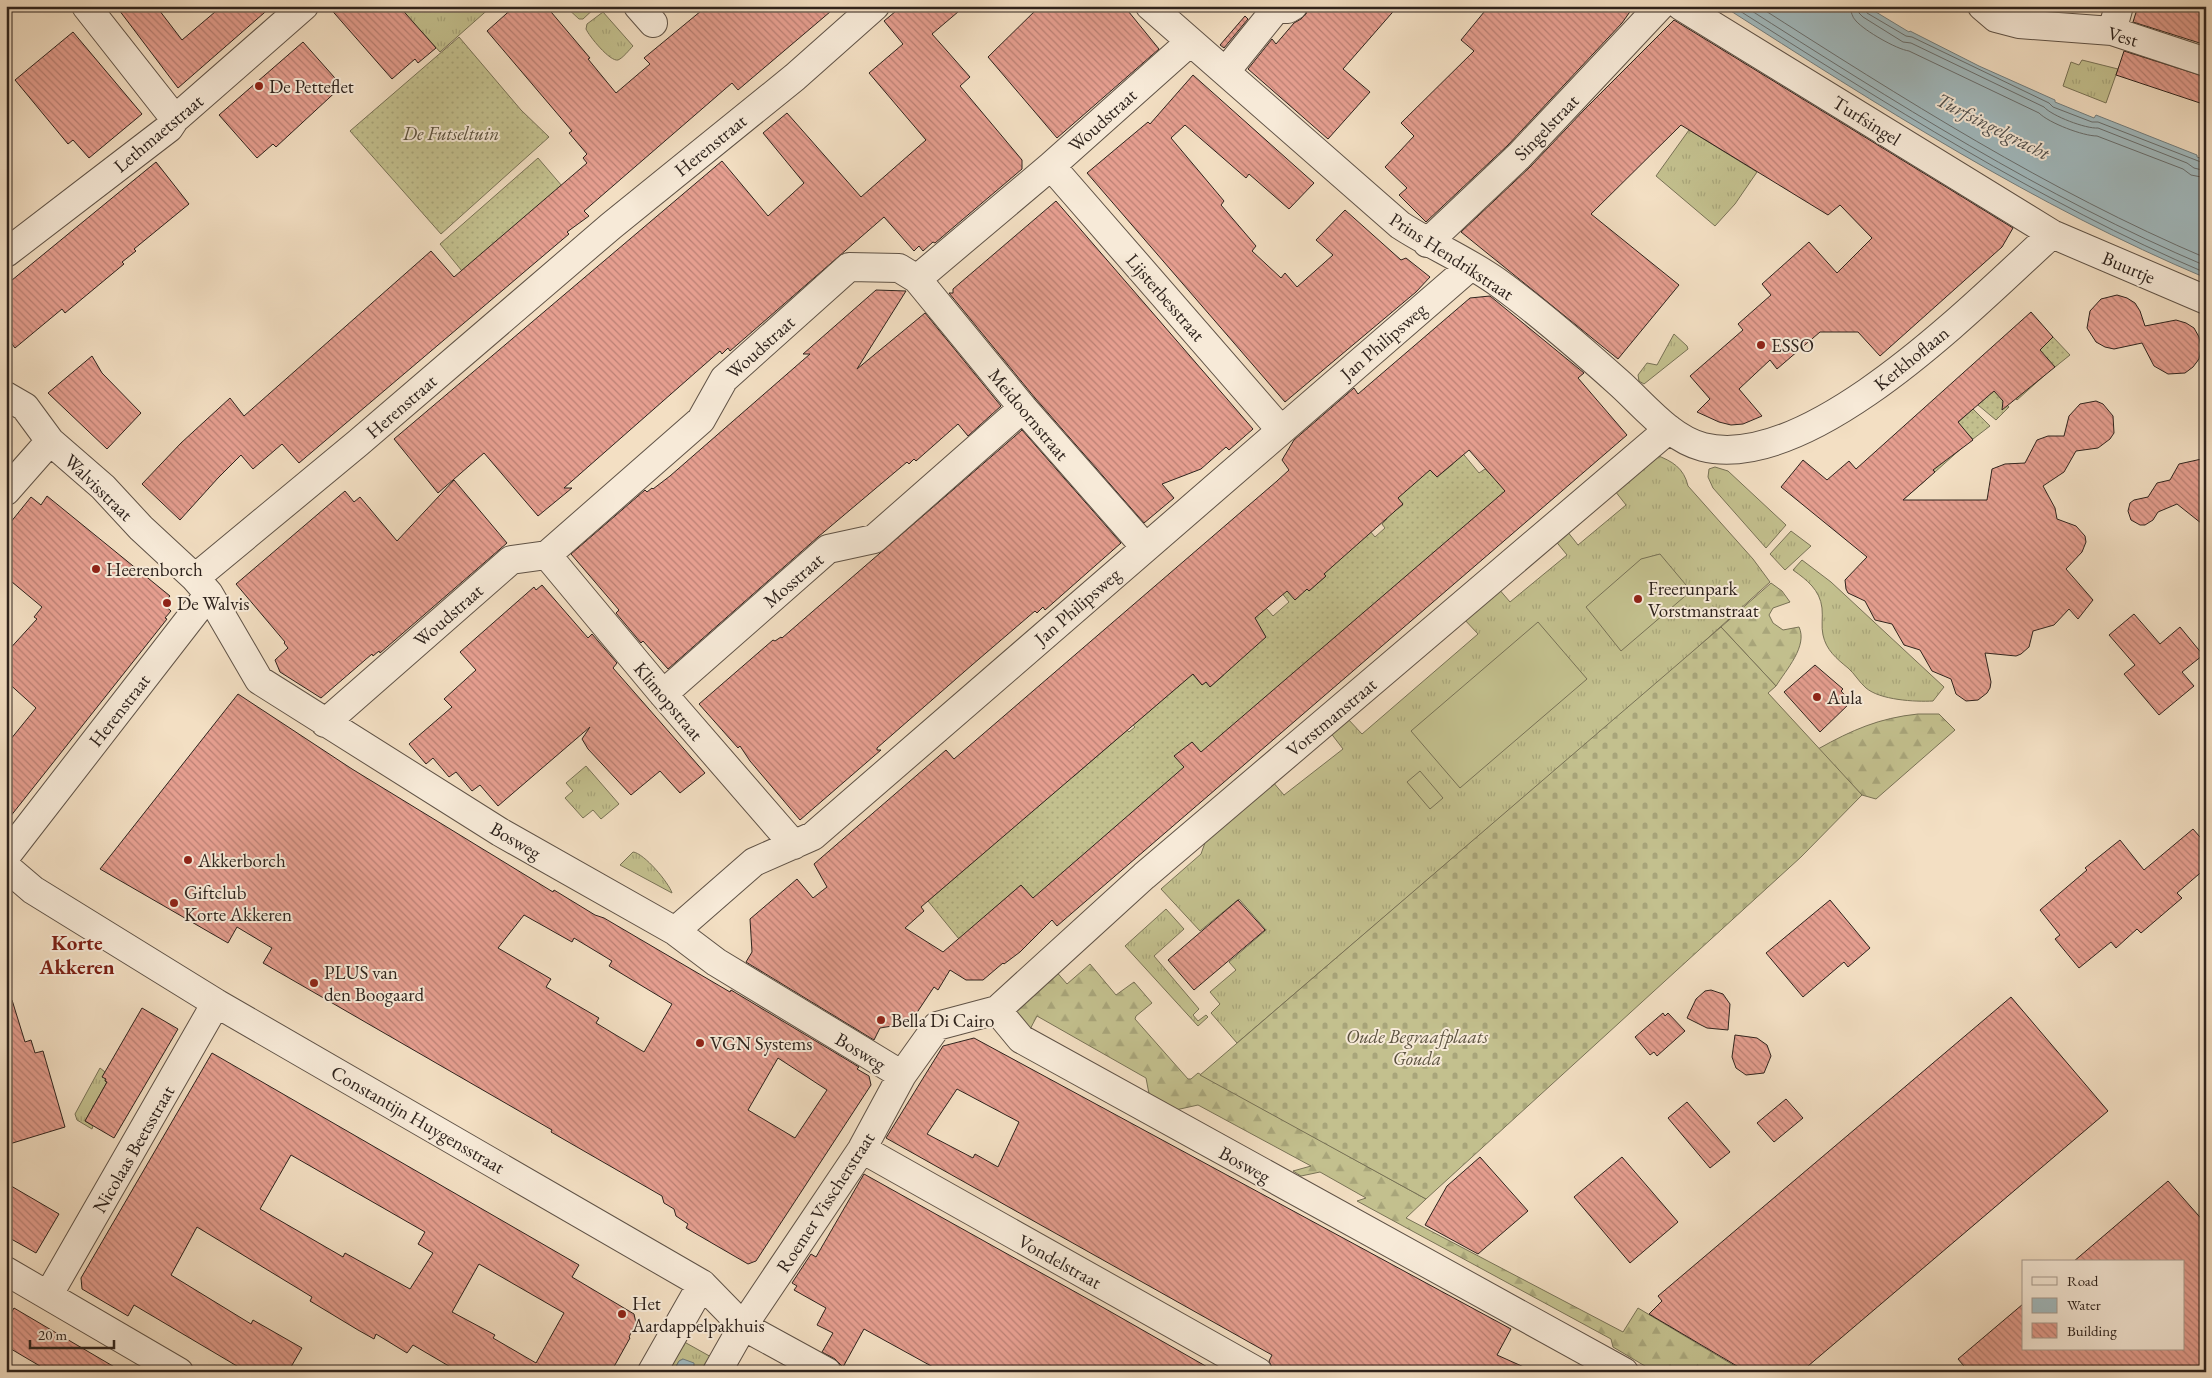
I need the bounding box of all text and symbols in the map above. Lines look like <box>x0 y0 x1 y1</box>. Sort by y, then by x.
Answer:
street label: Vest <box>2105 20 2141 53</box>
place label: De Petteflet <box>269 74 354 99</box>
marker: De Petteflet <box>253 80 265 92</box>
street label: Woudstraat <box>1063 83 1142 158</box>
water label: Turfsingelgracht <box>1932 86 2055 166</box>
street label: Lethmaetstraat <box>108 89 208 178</box>
street label: Singelstraat <box>1508 89 1584 166</box>
street label: Turfsingel <box>1828 90 1906 151</box>
street label: Herenstraat <box>669 109 752 182</box>
park label: De Futseltuin <box>402 121 499 146</box>
street label: Prins Hendrikstraat <box>1385 207 1519 306</box>
street label: Buurtje <box>2099 245 2159 290</box>
street label: Lijsterbesstraat <box>1120 248 1211 347</box>
street label: Jan Philipsweg <box>1334 297 1432 387</box>
street label: Woudstraat <box>721 310 800 385</box>
street label: Kerkhoflaan <box>1869 320 1954 396</box>
place label: ESSO <box>1771 333 1814 358</box>
marker: ESSO <box>1755 339 1767 351</box>
street label: Meidoornstraat <box>983 363 1075 466</box>
street label: Herenstraat <box>361 369 442 444</box>
street label: Walvisstraat <box>59 448 138 526</box>
street label: Mosstraat <box>758 547 829 613</box>
place label: Heerenborch <box>106 557 203 582</box>
street label: Jan Philipsweg <box>1028 562 1126 652</box>
marker: Heerenborch <box>90 563 102 575</box>
place label: Freerunpark Vorstmanstraat <box>1648 576 1759 623</box>
street label: Woudstraat <box>408 578 488 652</box>
place label: De Walvis <box>177 591 249 616</box>
marker: Freerunpark Vorstmanstraat <box>1632 593 1644 605</box>
marker: De Walvis <box>161 597 173 609</box>
street label: Klimopstraat <box>628 657 709 746</box>
street label: Herenstraat <box>83 669 156 752</box>
street label: Vorstmanstraat <box>1281 672 1382 763</box>
place label: Aula <box>1826 685 1863 710</box>
marker: Aula <box>1811 691 1823 703</box>
street label: Bosweg <box>486 816 546 865</box>
place label: Akkerborch <box>197 848 286 873</box>
marker: Akkerborch <box>182 854 194 866</box>
place label: Giftclub Korte Akkeren <box>184 880 292 927</box>
marker: Giftclub Korte Akkeren <box>168 897 180 909</box>
district label: Korte Akkeren <box>38 929 115 980</box>
place label: PLUS van den Boogaard <box>324 960 425 1007</box>
marker: PLUS van den Boogaard <box>308 977 320 989</box>
place label: Bella Di Cairo <box>891 1008 994 1033</box>
marker: Bella Di Cairo <box>875 1014 887 1026</box>
park label: Oude Begraafplaats Gouda <box>1346 1024 1489 1071</box>
street label: Bosweg <box>831 1027 891 1077</box>
place label: VGN Systems <box>710 1031 812 1056</box>
marker: VGN Systems <box>694 1037 706 1049</box>
street label: Constantijn Huygensstraat <box>326 1059 509 1179</box>
street label: Nicolaas Beetsstraat <box>87 1081 180 1218</box>
street label: Roemer Visscherstraat <box>771 1127 880 1277</box>
street label: Bosweg <box>1215 1140 1275 1189</box>
street label: Vondelstraat <box>1014 1228 1106 1295</box>
legend <box>2022 1260 2184 1350</box>
text: Road <box>2067 1271 2099 1290</box>
place label: Het Aardappelpakhuis <box>631 1291 765 1338</box>
text: Water <box>2067 1295 2101 1314</box>
marker: Het Aardappelpakhuis <box>616 1308 628 1320</box>
scale bar <box>30 1318 114 1350</box>
text: Building <box>2067 1321 2117 1340</box>
text: 20 m <box>38 1325 67 1344</box>

